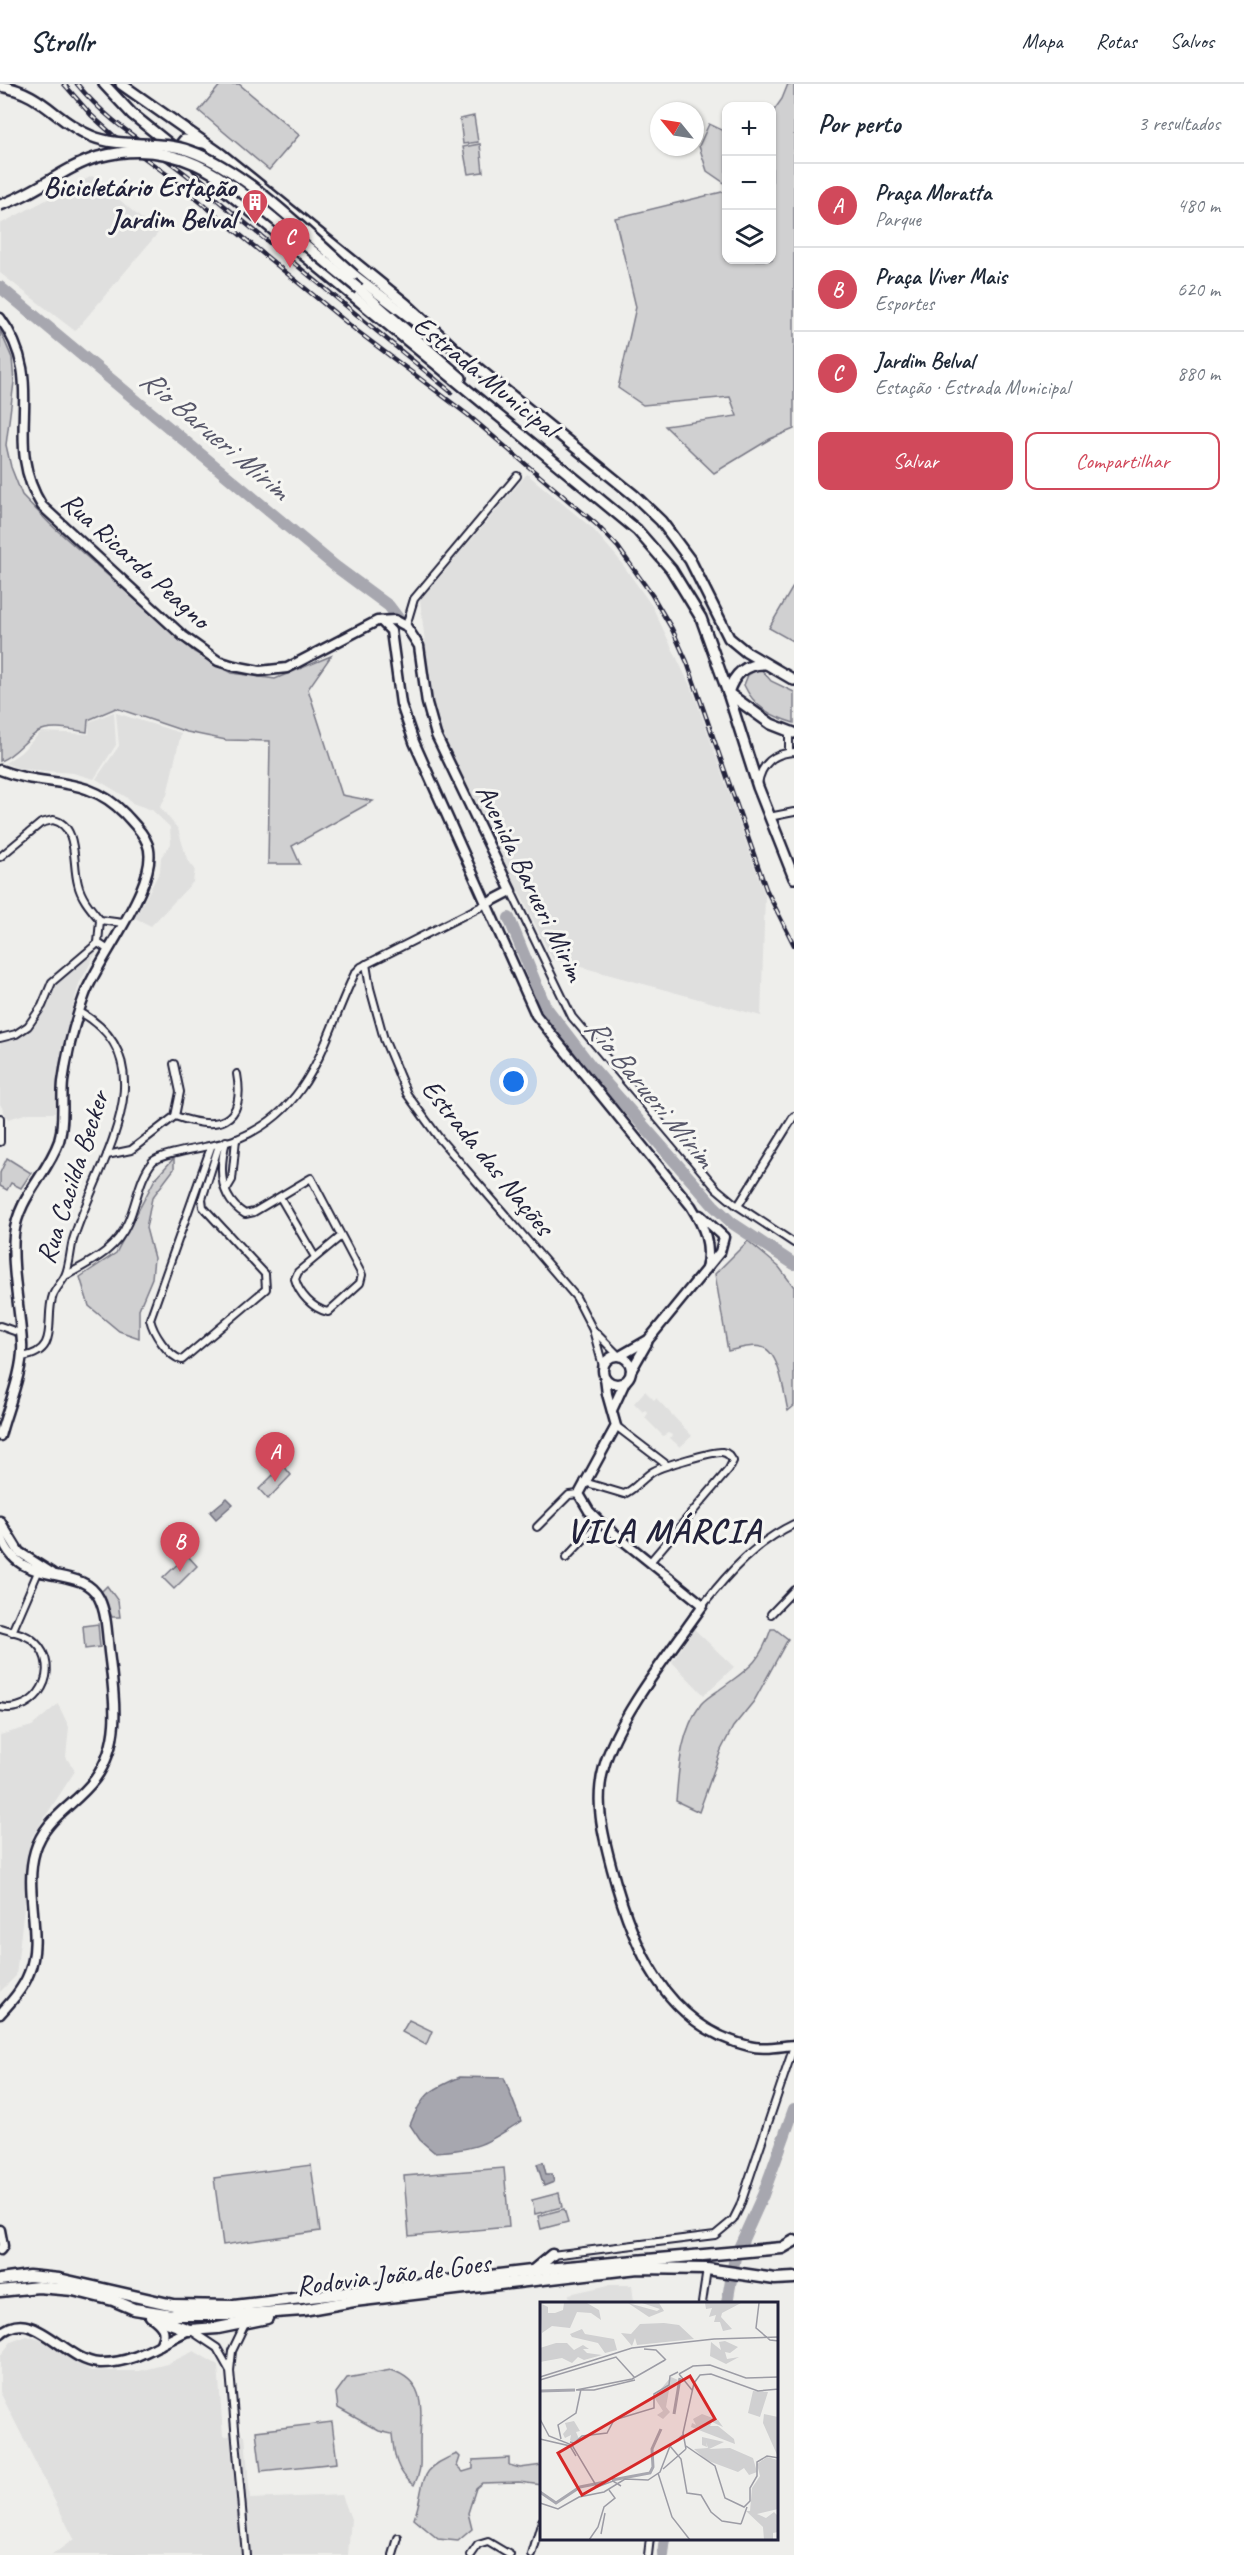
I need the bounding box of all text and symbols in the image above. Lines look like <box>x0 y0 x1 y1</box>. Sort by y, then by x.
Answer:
text: Strollr <box>30 24 94 59</box>
text: Mapa <box>1022 28 1063 54</box>
text: Rotas <box>1096 28 1137 54</box>
text: Salvos <box>1170 28 1214 54</box>
north arrow <box>650 102 704 156</box>
map controls <box>722 102 776 264</box>
button: + <box>722 102 776 156</box>
text: Por perto <box>818 107 900 140</box>
text: 3 resultados <box>1138 111 1220 136</box>
button: − <box>722 156 776 210</box>
place label: Bicicletário Estação Jardim Belval <box>43 169 241 236</box>
text: Praça Moratta <box>875 179 991 207</box>
building icon: Bicicletário Estação Jardim Belval <box>240 187 270 225</box>
text: A <box>832 193 843 218</box>
text: 480 m <box>1177 193 1220 218</box>
text: Parque <box>875 207 921 232</box>
button: layers <box>722 210 776 264</box>
pin: C <box>270 218 310 268</box>
text: Praça Viver Mais <box>875 263 1007 291</box>
text: B <box>832 277 843 302</box>
text: 620 m <box>1177 277 1220 302</box>
text: Esportes <box>875 291 934 316</box>
street label: Estrada Municipal <box>407 307 569 448</box>
text: Jardim Belval <box>875 347 974 375</box>
water label: Rio Barueri Mirim <box>133 361 300 510</box>
text: C <box>833 361 842 386</box>
text: 880 m <box>1177 361 1220 386</box>
text: Estação · Estrada Municipal <box>875 375 1070 400</box>
button: Salvar <box>818 432 1013 490</box>
button: Compartilhar <box>1025 432 1220 490</box>
street label: Rua Ricardo Peagno <box>54 484 220 638</box>
street label: Avenida Barueri Mirim <box>468 778 595 988</box>
water label: Rio Barueri Mirim <box>577 1010 726 1177</box>
your location <box>499 1067 528 1096</box>
street label: Estrada das Nações <box>414 1072 563 1244</box>
street label: Rua Cacilda Becker <box>28 1084 117 1268</box>
pin: A <box>256 1432 294 1482</box>
district label: VILA MÁRCIA <box>567 1509 763 1552</box>
pin: B <box>160 1522 200 1572</box>
street label: Rodovia João de Goes <box>294 2244 495 2303</box>
inset map <box>540 2302 779 2540</box>

